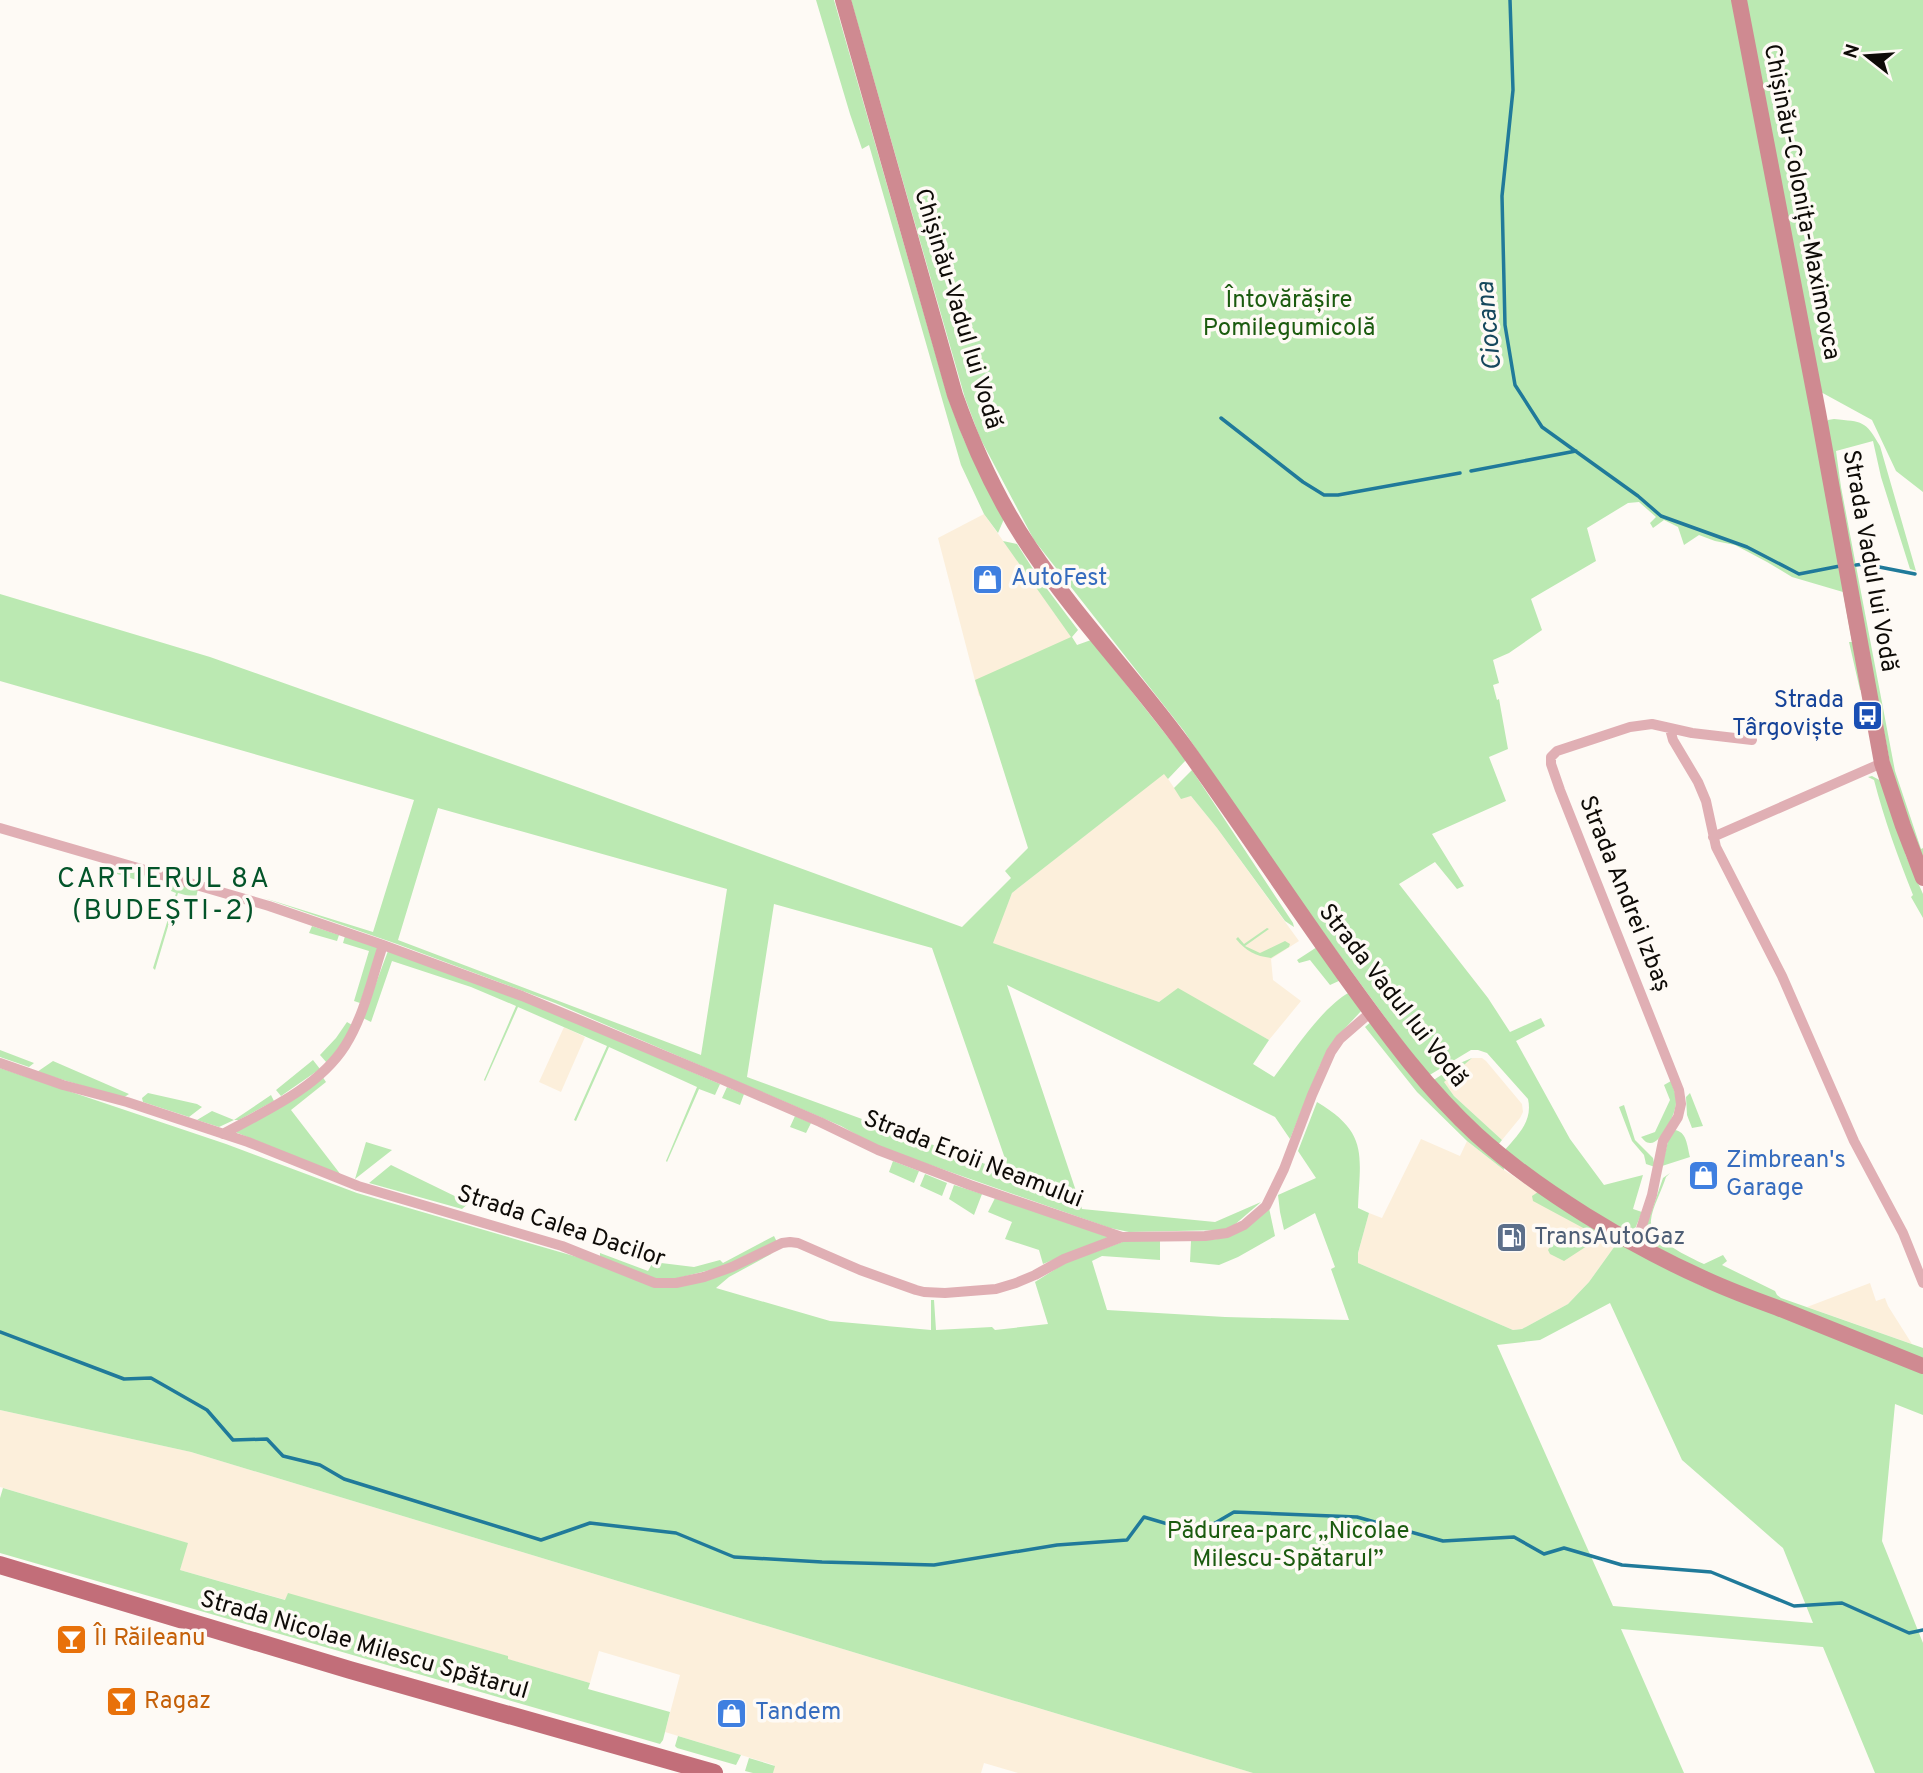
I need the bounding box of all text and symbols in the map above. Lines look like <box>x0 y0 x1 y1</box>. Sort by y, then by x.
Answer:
north arrow <box>1832 21 1902 91</box>
street label: Chișinău-Colonița-Maximovca <box>1756 41 1846 363</box>
text: N <box>1839 42 1866 62</box>
street label: Chișinău-Vadul lui Vodă <box>906 185 1008 433</box>
water label: Ciocana <box>1470 279 1510 372</box>
park label: Întovărășire Pomilegumicolă <box>1203 284 1375 344</box>
street label: Strada Vadul lui Vodă <box>1835 448 1903 674</box>
shop icon: AutoFest <box>971 562 1005 596</box>
place label: AutoFest <box>1011 564 1107 594</box>
place label: Strada Târgoviște <box>1732 686 1844 744</box>
bus stop icon: Strada Târgoviște <box>1850 698 1884 732</box>
street label: Strada Andrei Izbaș <box>1571 792 1677 996</box>
district label: CARTIERUL 8A (BUDEȘTI-2) <box>57 862 271 930</box>
street label: Strada Vadul lui Vodă <box>1311 898 1473 1094</box>
street label: Strada Eroii Neamului <box>859 1104 1087 1216</box>
place label: Zimbrean's Garage <box>1726 1146 1846 1204</box>
shop icon: Zimbrean's Garage <box>1686 1158 1720 1192</box>
street label: Strada Calea Dacilor <box>453 1179 669 1275</box>
fuel station icon: TransAutoGaz <box>1494 1221 1528 1255</box>
place label: TransAutoGaz <box>1534 1223 1685 1253</box>
park label: Pădurea-parc „Nicolae Milescu-Spătarul” <box>1167 1517 1409 1575</box>
street label: Strada Nicolae Milescu Spătarul <box>197 1585 531 1707</box>
bar icon: ÎI Răileanu <box>54 1622 88 1656</box>
place label: ÎI Răileanu <box>93 1622 205 1654</box>
bar icon: Ragaz <box>104 1685 138 1719</box>
place label: Ragaz <box>144 1687 211 1717</box>
shop icon: Tandem <box>715 1696 749 1730</box>
place label: Tandem <box>755 1698 841 1728</box>

